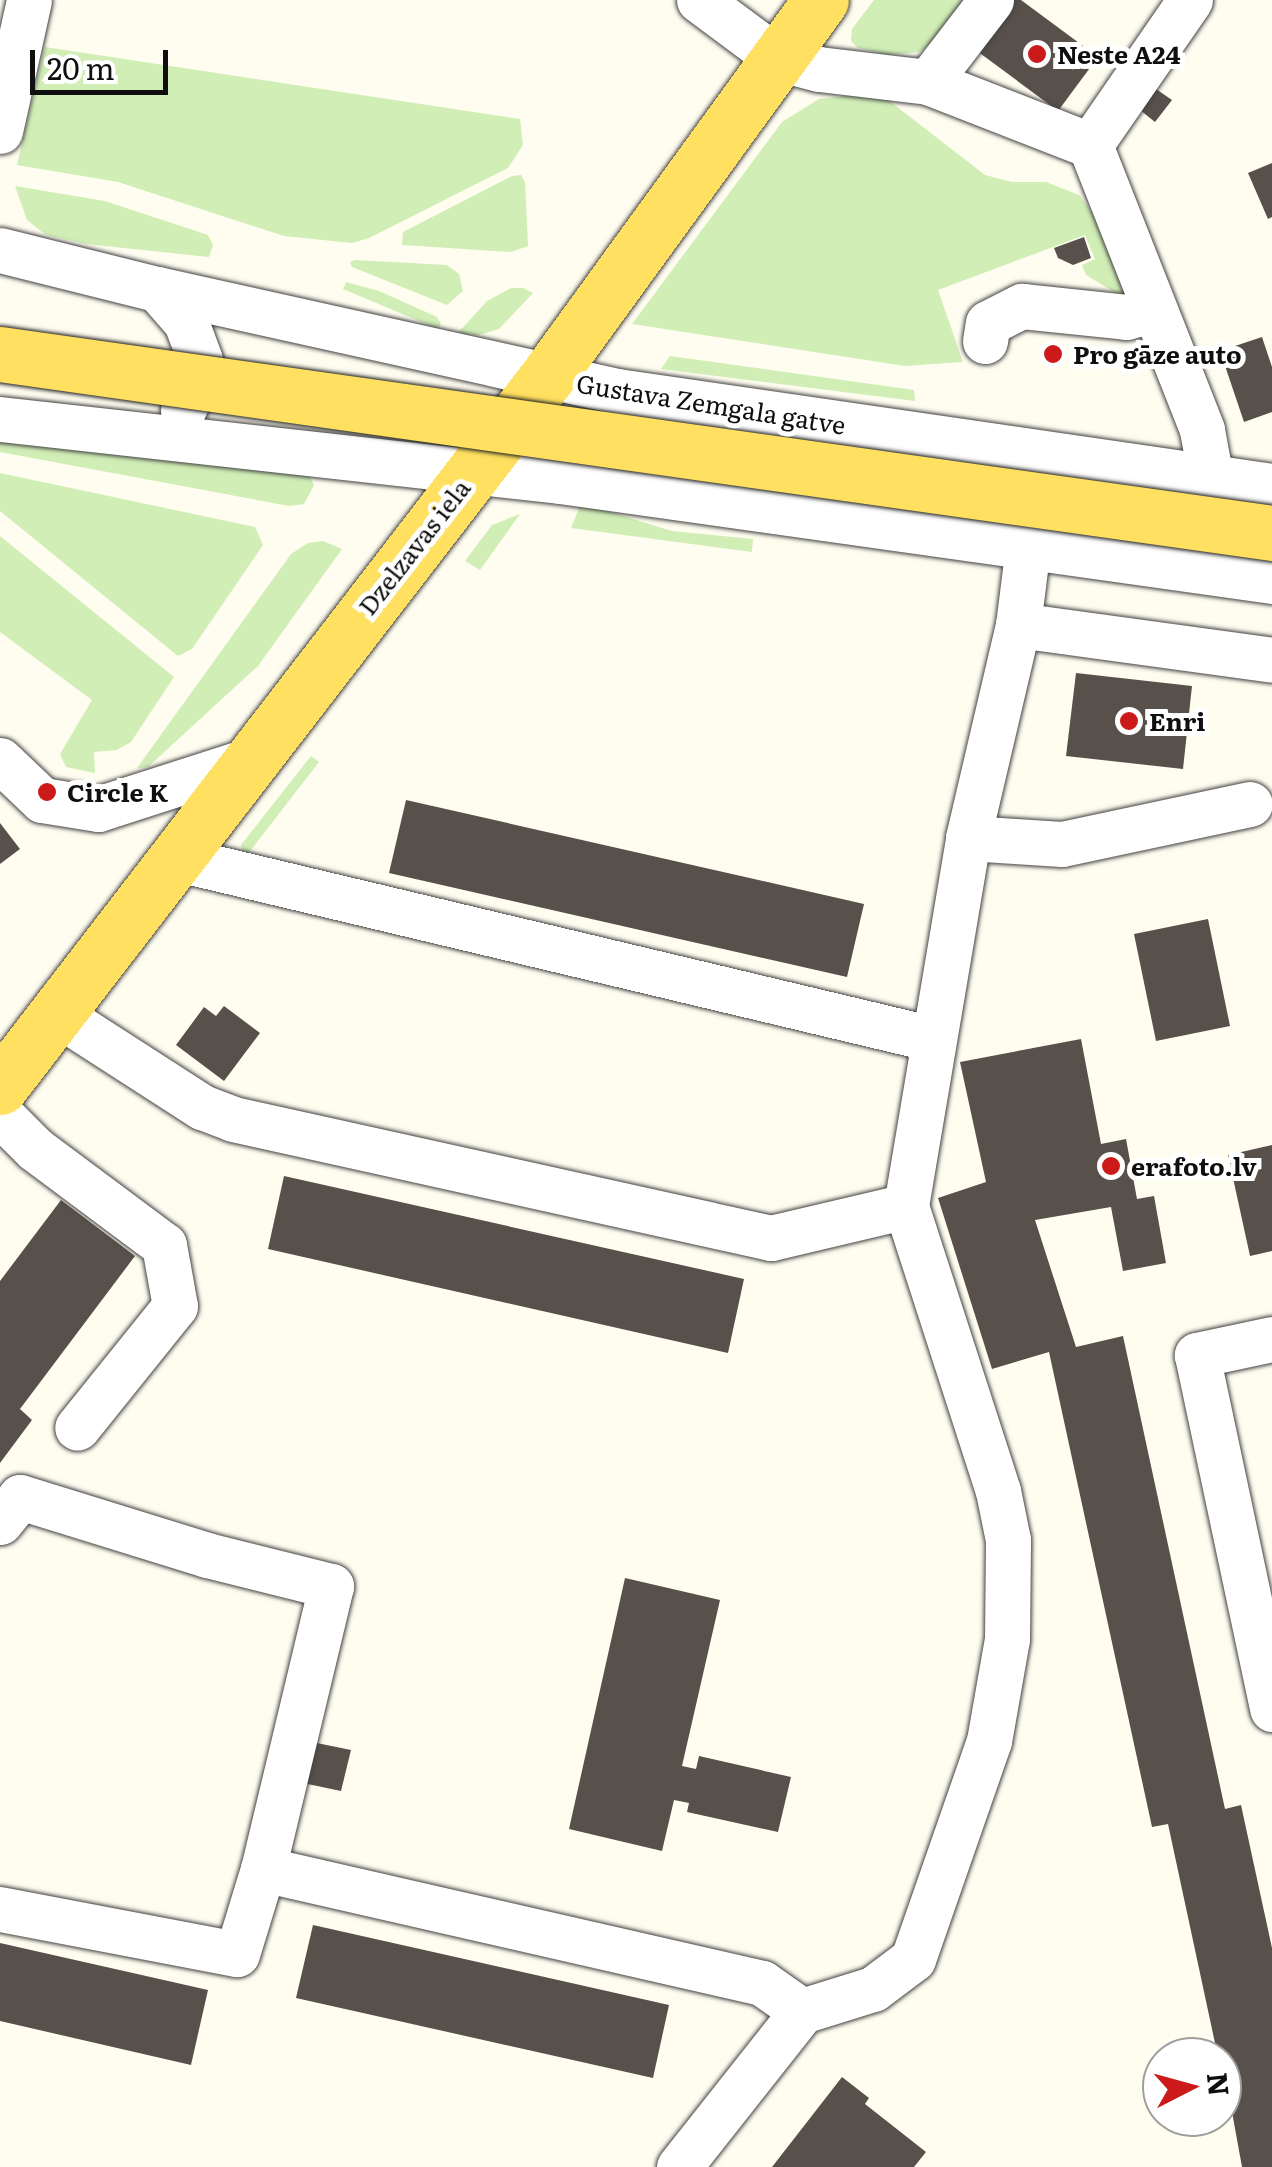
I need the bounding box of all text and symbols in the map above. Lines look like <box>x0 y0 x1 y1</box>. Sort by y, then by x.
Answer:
scale bar <box>35 30 172 92</box>
place label: Neste A24 <box>1057 39 1181 69</box>
marker: Neste A24 <box>1026 43 1048 65</box>
text: 20 m <box>47 45 115 89</box>
place label: Pro gāze auto <box>1073 339 1242 369</box>
marker: Pro gāze auto <box>1042 343 1064 365</box>
street label: Gustava Zemgala gatve <box>574 368 848 440</box>
street label: Dzelzavas iela <box>352 473 476 621</box>
place label: Enri <box>1149 706 1205 736</box>
marker: Enri <box>1118 710 1140 732</box>
place label: Circle K <box>67 777 168 807</box>
marker: Circle K <box>36 781 58 803</box>
place label: erafoto.lv <box>1131 1151 1257 1181</box>
marker: erafoto.lv <box>1100 1155 1122 1177</box>
north arrow <box>1142 2037 1242 2137</box>
text: N <box>1198 2070 1242 2098</box>

